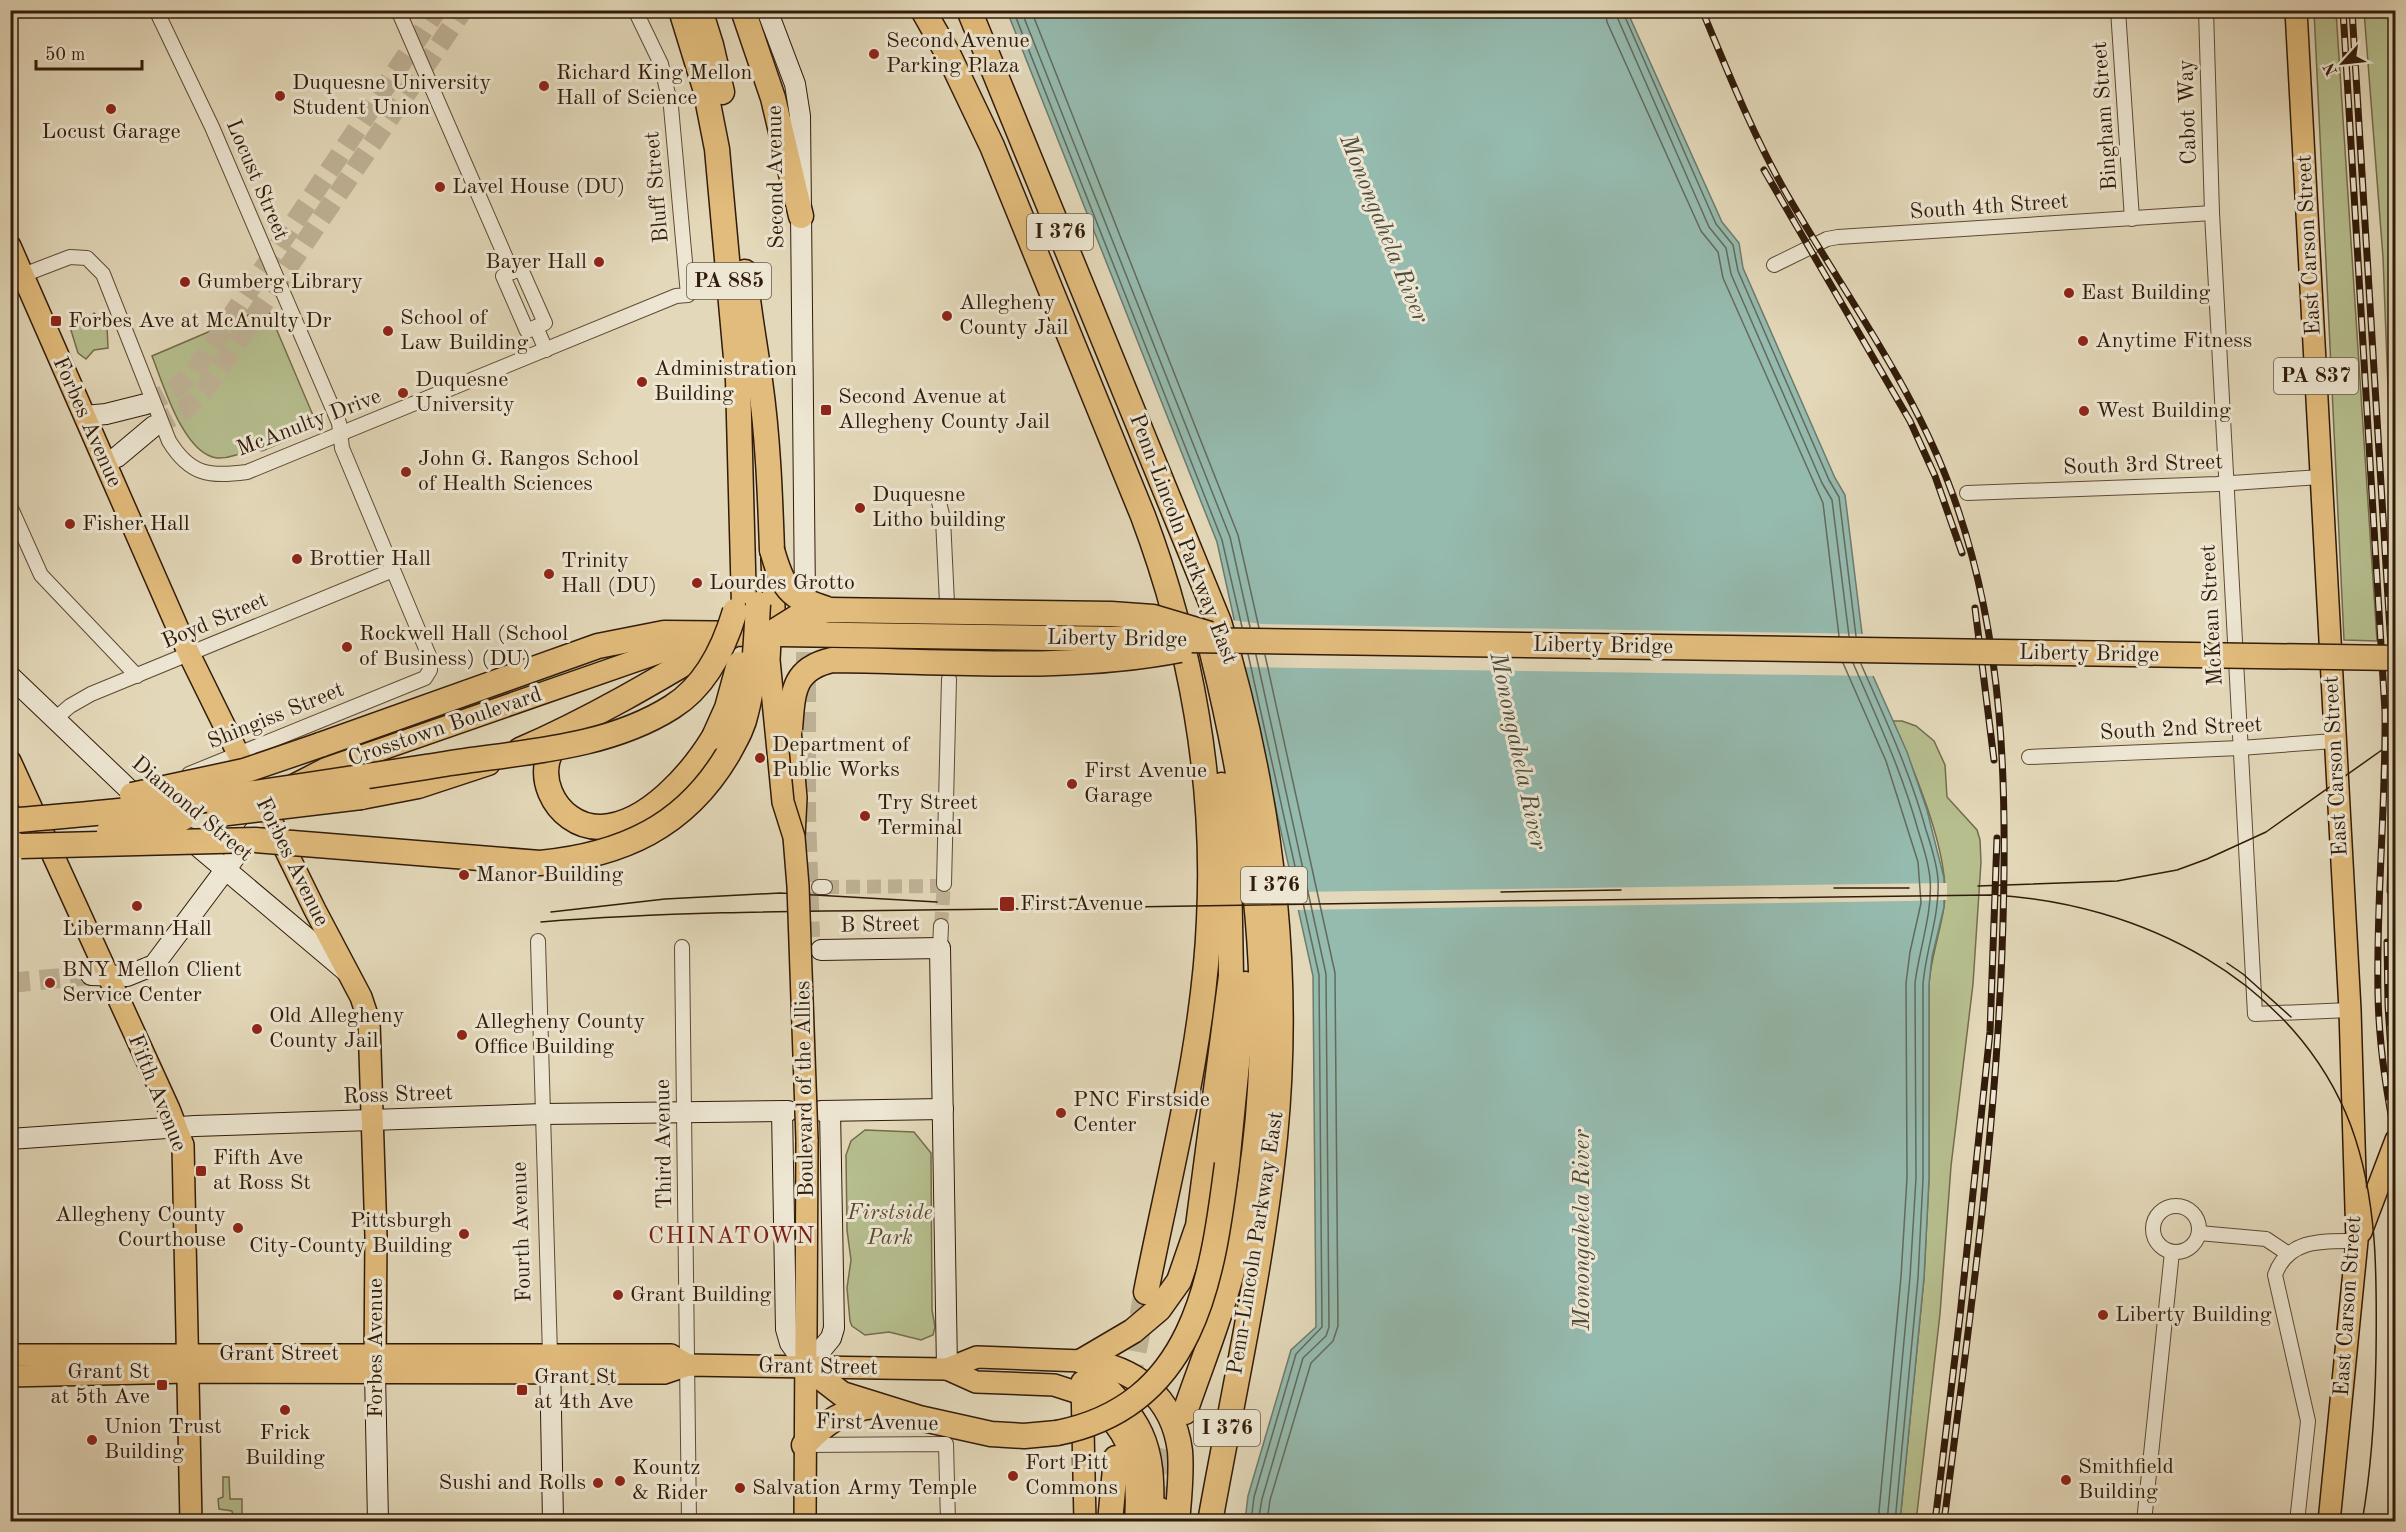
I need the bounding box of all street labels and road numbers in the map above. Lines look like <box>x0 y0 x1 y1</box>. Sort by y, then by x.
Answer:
street label: Bingham Street <box>2089 41 2121 191</box>
street label: Cabot Way <box>2175 59 2201 165</box>
street label: Second Avenue <box>764 105 788 249</box>
street label: Locust Street <box>222 116 292 244</box>
street label: Bluff Street <box>641 130 673 244</box>
street label: East Carson Street <box>2293 154 2325 336</box>
street label: South 4th Street <box>1909 190 2069 224</box>
road number: I 376 <box>1027 214 1093 250</box>
road number: PA 885 <box>687 263 771 299</box>
street label: Forbes Avenue <box>48 353 126 491</box>
road number: PA 837 <box>2274 358 2358 394</box>
street label: McAnulty Drive <box>234 385 384 461</box>
street label: Penn-Lincoln Parkway East <box>1125 411 1241 667</box>
street label: South 3rd Street <box>2063 451 2223 479</box>
street label: McKean Street <box>2197 544 2227 686</box>
street label: Boyd Street <box>159 589 271 653</box>
street label: Liberty Bridge <box>1047 627 1187 651</box>
street label: Liberty Bridge <box>1533 634 1673 658</box>
street label: Liberty Bridge <box>2019 642 2159 666</box>
street label: East Carson Street <box>2320 675 2352 857</box>
street label: Shingiss Street <box>205 679 347 753</box>
street label: Crosstown Boulevard <box>345 683 545 771</box>
street label: South 2nd Street <box>2099 714 2263 744</box>
street label: Diamond Street <box>127 752 257 866</box>
street label: Forbes Avenue <box>251 794 333 930</box>
road number: I 376 <box>1241 867 1307 903</box>
street label: B Street <box>840 913 920 937</box>
street label: Boulevard of the Allies <box>792 980 818 1198</box>
street label: Fifth Avenue <box>124 1031 190 1155</box>
street label: Third Avenue <box>652 1079 676 1209</box>
street label: Ross Street <box>343 1082 453 1108</box>
street label: Penn-Lincoln Parkway East <box>1224 1110 1288 1376</box>
street label: Fourth Avenue <box>509 1161 535 1303</box>
street label: East Carson Street <box>2331 1215 2365 1397</box>
street label: Forbes Avenue <box>365 1278 387 1418</box>
street label: Grant Street <box>219 1343 339 1365</box>
street label: Grant Street <box>758 1355 878 1379</box>
road number: I 376 <box>1194 1410 1260 1446</box>
street label: First Avenue <box>815 1411 939 1435</box>

